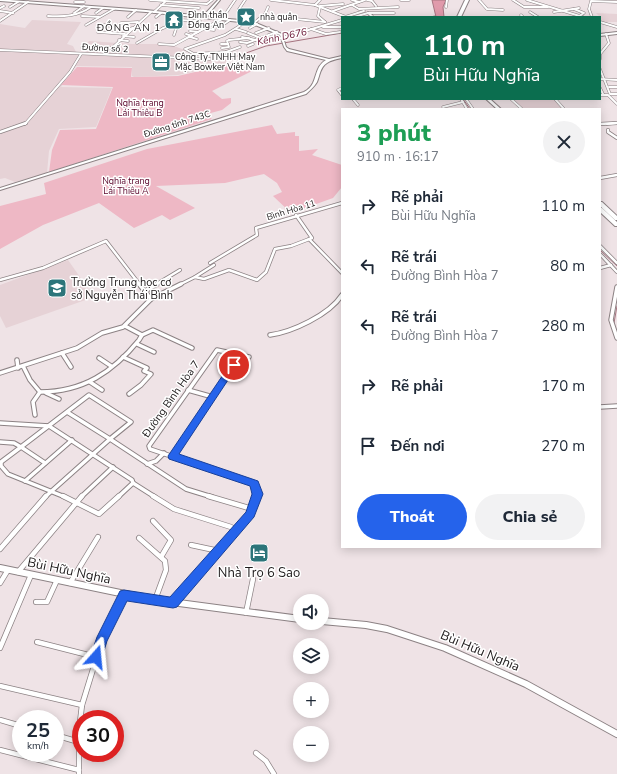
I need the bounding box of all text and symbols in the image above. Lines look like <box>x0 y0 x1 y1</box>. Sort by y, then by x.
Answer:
place icon: nhà quân <box>235 6 257 28</box>
temple icon: Đình thần Đồng An <box>163 9 185 31</box>
place label: Đình thần Đồng An <box>187 9 227 31</box>
place label: nhà quân <box>260 11 298 23</box>
district label: ĐỒNG AN 1 <box>96 20 161 35</box>
water label: Kênh D676 <box>256 25 308 49</box>
text: 110 m <box>423 27 506 65</box>
icon: right <box>357 32 409 84</box>
street label: Đường số 2 <box>80 41 129 55</box>
office icon: Công Ty TNHH May Mặc Bowker Việt Nam <box>150 51 172 73</box>
place label: Công Ty TNHH May Mặc Bowker Việt Nam <box>175 51 265 73</box>
text: Bùi Hữu Nghĩa <box>423 63 540 87</box>
park label: Nghĩa trang Lái Thiêu B <box>116 97 164 119</box>
street label: Đường tỉnh 743C <box>141 108 212 141</box>
text: 3 phút <box>357 117 431 149</box>
button: close <box>543 121 585 163</box>
text: 910 m · 16:17 <box>357 148 439 166</box>
park label: Nghĩa trang Lái Thiêu A <box>102 175 150 197</box>
text: Rẽ phải <box>391 187 443 207</box>
icon: right <box>357 195 379 217</box>
text: 110 m <box>541 196 585 216</box>
street label: Bình Hòa 11 <box>265 197 317 223</box>
text: Bùi Hữu Nghĩa <box>391 207 476 225</box>
text: Rẽ trái <box>391 247 437 267</box>
icon: left <box>357 255 379 277</box>
text: 80 m <box>550 256 585 276</box>
text: Đường Bình Hòa 7 <box>391 267 499 285</box>
place label: Trường Trung học cơ sở Nguyễn Thái Bình <box>71 275 173 303</box>
school or university icon: Trường Trung học cơ sở Nguyễn Thái Bình <box>46 277 68 299</box>
text: Rẽ trái <box>391 307 437 327</box>
icon: left <box>357 315 379 337</box>
text: 280 m <box>541 316 585 336</box>
text: Đường Bình Hòa 7 <box>391 327 499 345</box>
pin <box>217 348 251 382</box>
icon: arrive <box>223 354 245 376</box>
street label: Đường Bình Hòa 7 <box>138 357 203 441</box>
icon: right <box>357 375 379 397</box>
text: Rẽ phải <box>391 376 443 396</box>
text: 170 m <box>541 376 585 396</box>
icon: arrive <box>357 435 379 457</box>
text: Đến nơi <box>391 436 445 456</box>
text: 270 m <box>541 436 585 456</box>
button: Thoát <box>357 494 467 540</box>
button: Chia sẻ <box>475 494 585 540</box>
hotel icon: Nhà Trọ 6 Sao <box>248 542 270 564</box>
street label: Bùi Hữu Nghĩa <box>26 553 112 589</box>
place label: Nhà Trọ 6 Sao <box>218 564 300 582</box>
map controls <box>293 594 329 762</box>
button: sound <box>293 594 329 630</box>
street label: Bùi Hữu Nghĩa <box>437 626 523 676</box>
position arrow <box>75 636 117 678</box>
button: layers <box>293 638 329 674</box>
button: + <box>293 682 329 718</box>
speed limit sign: 30 <box>72 710 124 762</box>
text: 25 <box>26 717 50 744</box>
button: − <box>293 726 329 762</box>
text: km/h <box>27 739 49 753</box>

